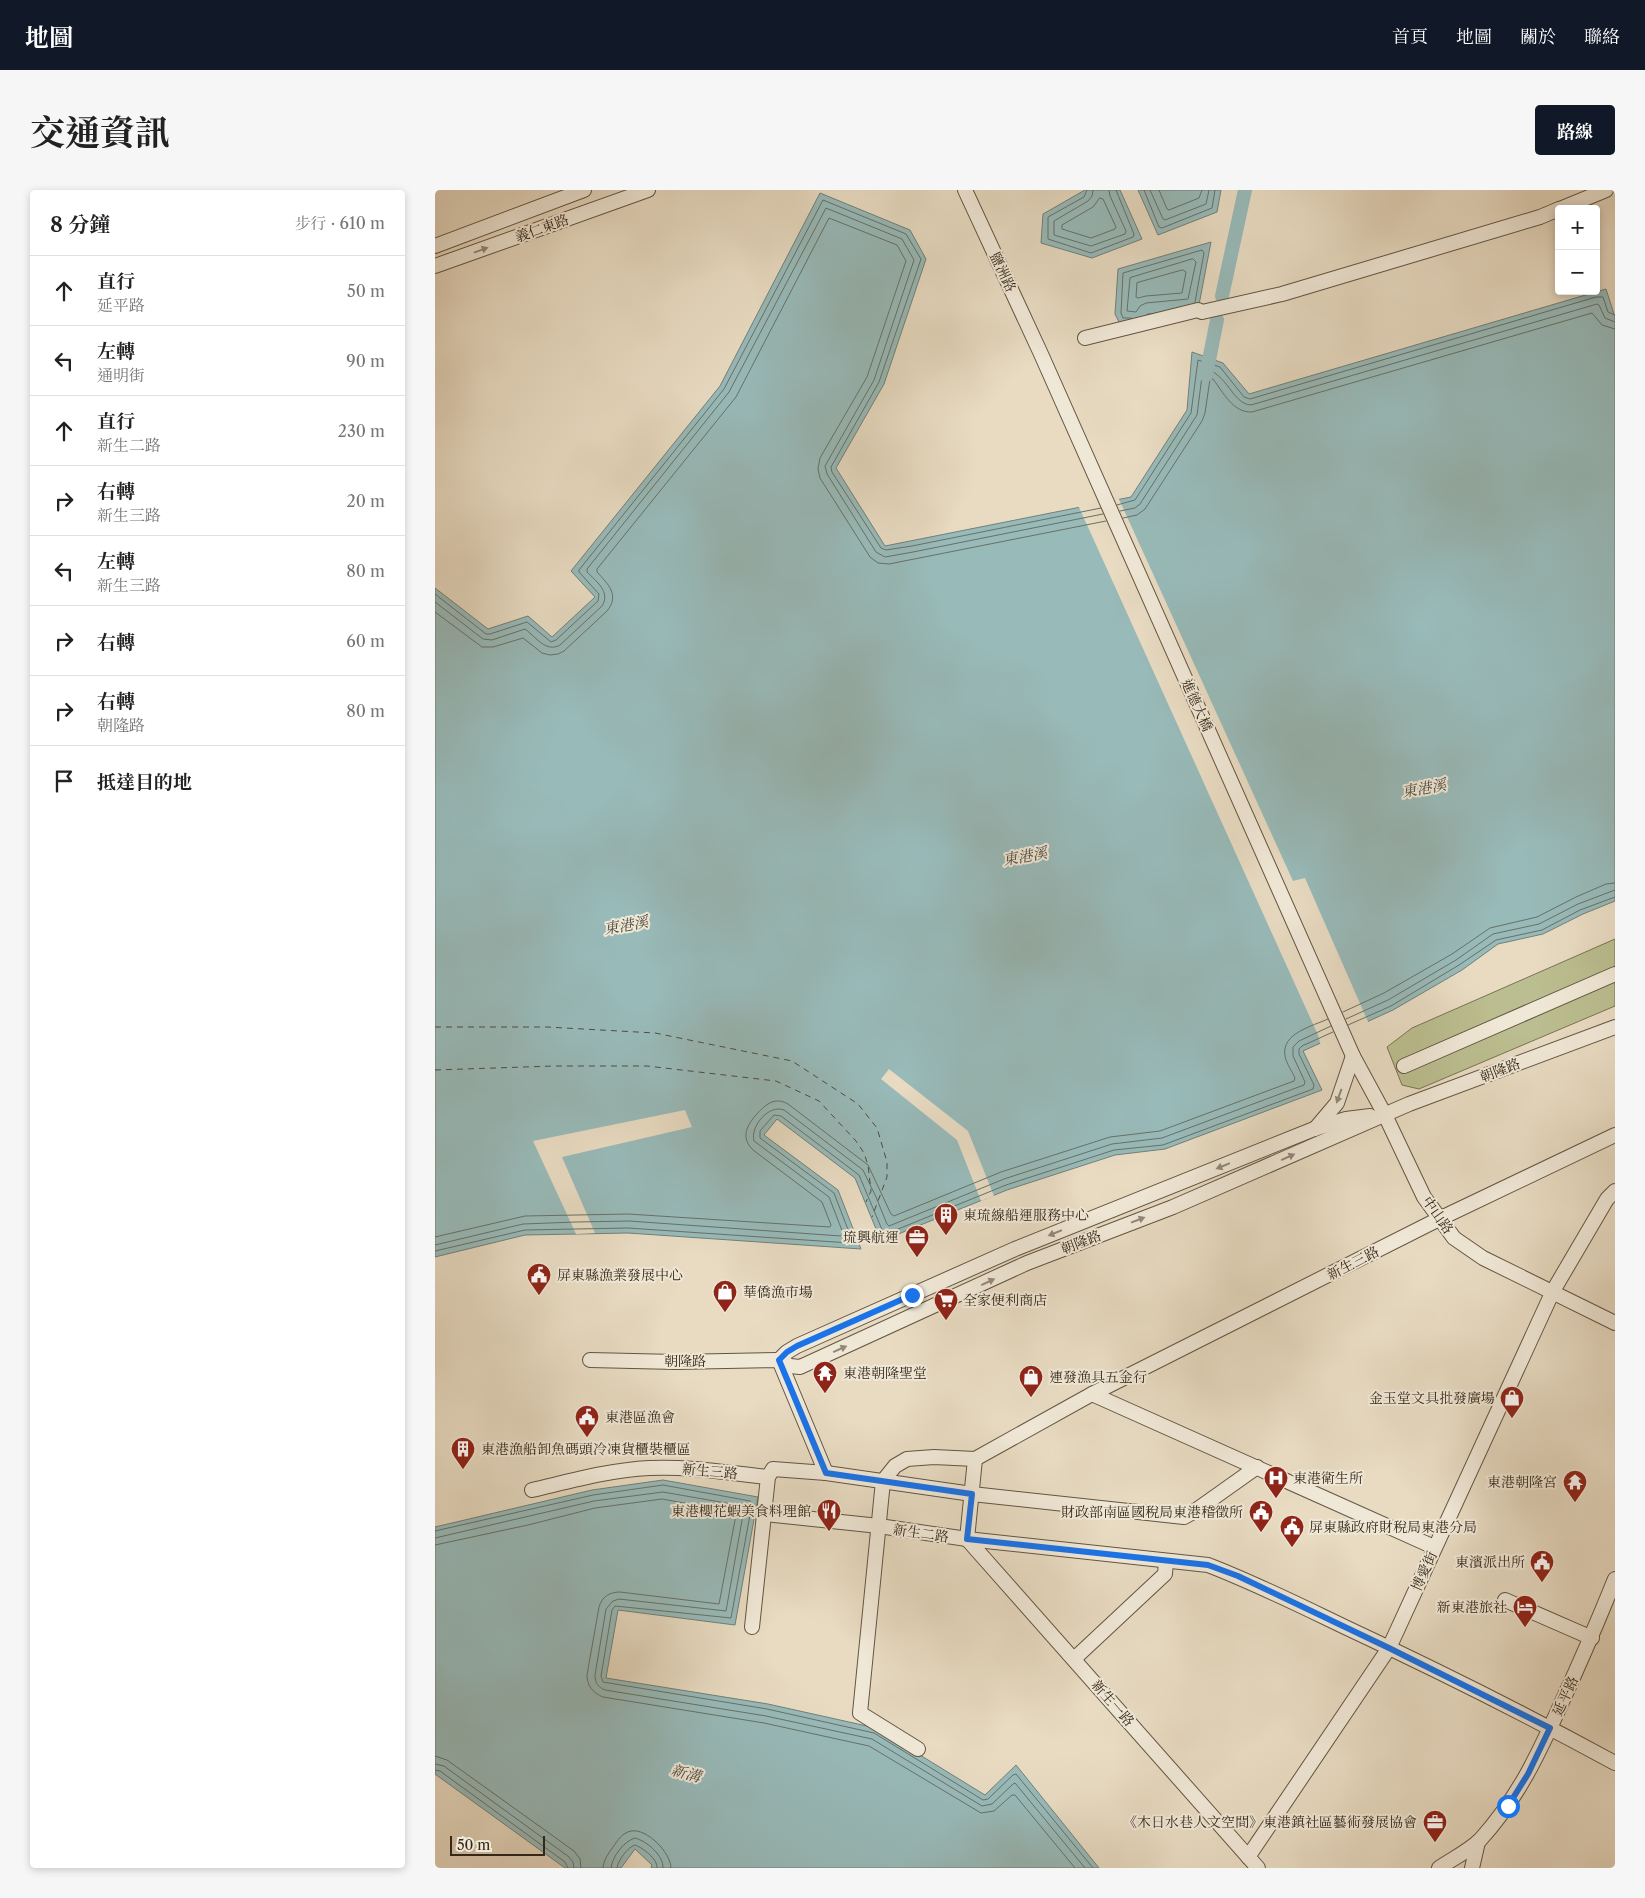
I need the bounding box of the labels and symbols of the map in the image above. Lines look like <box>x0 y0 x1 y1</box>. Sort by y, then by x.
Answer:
street label: 義仁東路 <box>513 210 571 246</box>
one-way arrow <box>474 246 489 254</box>
street label: 鹽洲路 <box>986 249 1020 295</box>
street label: 進德大橋 <box>1177 676 1217 734</box>
water label: 東港溪 <box>1400 774 1450 801</box>
water label: 東港溪 <box>1001 842 1051 869</box>
water label: 東港溪 <box>602 911 652 938</box>
street label: 朝隆路 <box>1477 1054 1523 1086</box>
one-way arrow <box>1335 1089 1343 1104</box>
one-way arrow <box>1281 1152 1295 1160</box>
one-way arrow <box>1215 1163 1230 1170</box>
street label: 中山路 <box>1419 1193 1457 1237</box>
building icon: 東琉線船運服務中心 <box>933 1202 959 1236</box>
place label: 東琉線船運服務中心 <box>963 1206 1089 1224</box>
one-way arrow <box>1131 1216 1146 1224</box>
office icon: 琉興航運 <box>904 1224 930 1258</box>
street label: 朝隆路 <box>1058 1226 1104 1258</box>
place label: 琉興航運 <box>843 1228 899 1246</box>
one-way arrow <box>1048 1229 1062 1237</box>
street label: 新生三路 <box>1324 1242 1382 1284</box>
public building icon: 屏東縣漁業發展中心 <box>526 1262 552 1296</box>
place label: 屏東縣漁業發展中心 <box>557 1266 683 1284</box>
one-way arrow <box>981 1277 995 1285</box>
shop icon: 華僑漁市場 <box>712 1279 738 1313</box>
place label: 華僑漁市場 <box>743 1283 813 1301</box>
route end <box>901 1284 924 1307</box>
supermarket icon: 全家便利商店 <box>933 1287 959 1321</box>
place label: 全家便利商店 <box>963 1291 1047 1309</box>
one-way arrow <box>833 1345 847 1353</box>
street label: 朝隆路 <box>664 1352 706 1370</box>
temple icon: 東港朝隆聖堂 <box>812 1360 838 1394</box>
place label: 東港朝隆聖堂 <box>843 1364 927 1382</box>
shop icon: 連發漁具五金行 <box>1018 1364 1044 1398</box>
place label: 連發漁具五金行 <box>1049 1368 1147 1386</box>
shop icon: 金玉堂文具批發廣場 <box>1499 1385 1525 1419</box>
place label: 金玉堂文具批發廣場 <box>1369 1389 1495 1407</box>
public building icon: 東港區漁會 <box>574 1404 600 1438</box>
place label: 東港區漁會 <box>605 1408 675 1426</box>
building icon: 東港漁船卸魚碼頭冷凍貨櫃裝櫃區 <box>450 1436 476 1470</box>
place label: 東港漁船卸魚碼頭冷凍貨櫃裝櫃區 <box>481 1440 691 1458</box>
street label: 新生三路 <box>681 1460 739 1482</box>
hospital icon: 東港衛生所 <box>1263 1465 1289 1499</box>
place label: 東港衛生所 <box>1293 1469 1363 1487</box>
temple icon: 東港朝隆宮 <box>1562 1469 1588 1503</box>
place label: 東港朝隆宮 <box>1487 1473 1557 1491</box>
restaurant icon: 東港櫻花蝦美食料理館 <box>816 1498 842 1532</box>
public building icon: 財政部南區國稅局東港稽徵所 <box>1248 1499 1274 1533</box>
place label: 東港櫻花蝦美食料理館 <box>671 1502 811 1520</box>
place label: 財政部南區國稅局東港稽徵所 <box>1061 1503 1243 1521</box>
public building icon: 屏東縣政府財稅局東港分局 <box>1279 1514 1305 1548</box>
place label: 屏東縣政府財稅局東港分局 <box>1309 1518 1477 1536</box>
street label: 新生二路 <box>892 1520 950 1546</box>
street label: 博愛街 <box>1407 1548 1441 1594</box>
public building icon: 東濱派出所 <box>1529 1549 1555 1583</box>
place label: 東濱派出所 <box>1455 1553 1525 1571</box>
hotel icon: 新東港旅社 <box>1512 1594 1538 1628</box>
place label: 新東港旅社 <box>1437 1598 1507 1616</box>
street label: 延平路 <box>1548 1673 1582 1719</box>
street label: 新生一路 <box>1088 1676 1138 1730</box>
water label: 新溝 <box>669 1760 705 1787</box>
route start <box>1497 1795 1520 1818</box>
office icon: 《木日水巷人文空間》東港鎮社區藝術發展協會 <box>1422 1809 1448 1843</box>
place label: 《木日水巷人文空間》東港鎮社區藝術發展協會 <box>1123 1813 1417 1831</box>
scale bar <box>450 1833 545 1856</box>

